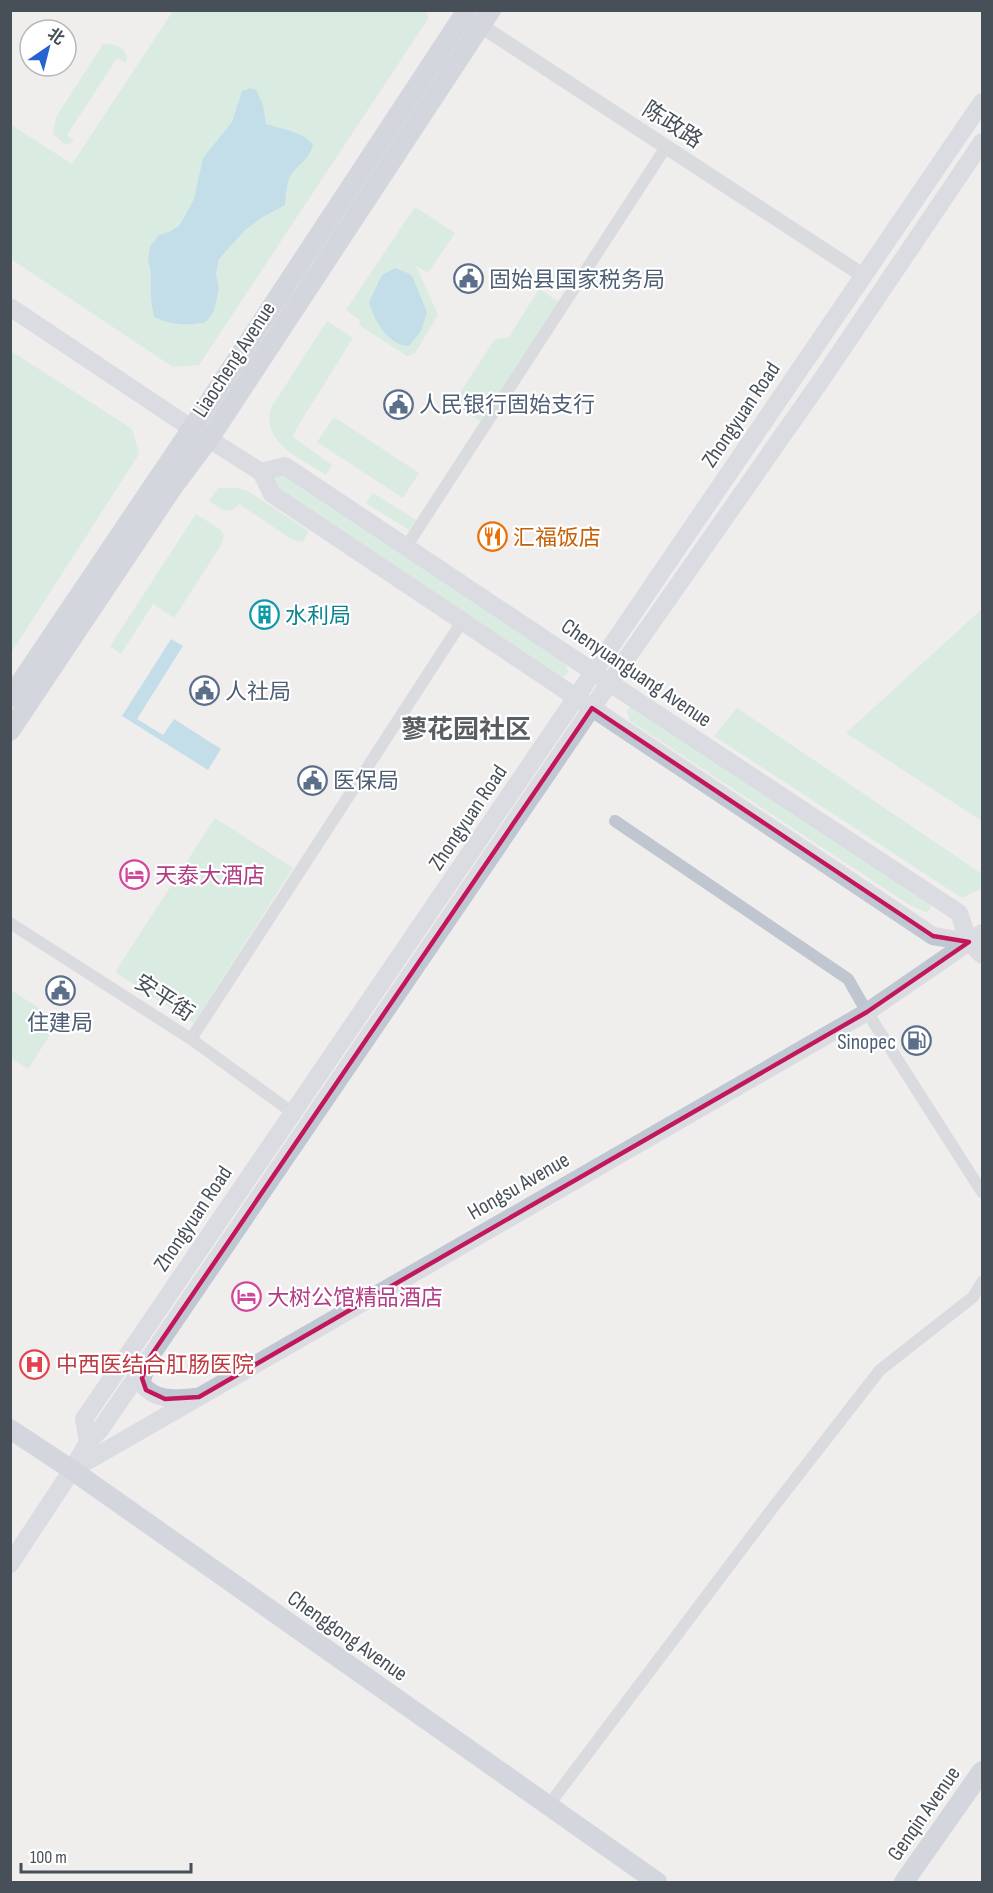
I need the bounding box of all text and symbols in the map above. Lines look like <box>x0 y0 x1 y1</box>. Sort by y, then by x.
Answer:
north arrow <box>18 18 78 78</box>
text: 北 <box>44 25 68 49</box>
street label: 陈政路 <box>637 96 707 155</box>
public building icon: 固始县国家税务局 <box>452 263 484 295</box>
place label: 固始县国家税务局 <box>489 267 665 294</box>
street label: Liaocheng Avenue <box>187 297 282 423</box>
street label: Zhongyuan Road <box>696 357 786 473</box>
public building icon: 人民银行固始支行 <box>382 388 414 420</box>
place label: 人民银行固始支行 <box>419 392 595 419</box>
restaurant icon: 汇福饭店 <box>476 521 508 553</box>
place label: 汇福饭店 <box>513 525 601 552</box>
building icon: 水利局 <box>248 599 280 631</box>
place label: 水利局 <box>285 603 351 630</box>
street label: Chenyuanguang Avenue <box>556 613 717 734</box>
public building icon: 人社局 <box>188 675 220 707</box>
place label: 人社局 <box>225 679 291 706</box>
district label: 蓼花园社区 <box>401 715 531 746</box>
street label: Zhongyuan Road <box>423 760 513 876</box>
public building icon: 医保局 <box>296 764 328 796</box>
place label: 医保局 <box>333 768 399 795</box>
hotel icon: 天泰大酒店 <box>118 859 150 891</box>
place label: 天泰大酒店 <box>155 863 265 890</box>
street label: 安平街 <box>129 969 199 1028</box>
public building icon: 住建局 <box>44 974 76 1006</box>
place label: 住建局 <box>27 1010 93 1037</box>
fuel station icon: Sinopec <box>901 1025 933 1057</box>
place label: Sinopec <box>837 1029 896 1056</box>
street label: Hongsu Avenue <box>463 1146 574 1226</box>
street label: Zhongyuan Road <box>148 1161 238 1277</box>
hotel icon: 大树公馆精品酒店 <box>230 1281 262 1313</box>
place label: 大树公馆精品酒店 <box>267 1285 443 1312</box>
hospital icon: 中西医结合肛肠医院 <box>19 1348 51 1380</box>
place label: 中西医结合肛肠医院 <box>56 1352 254 1379</box>
street label: Chenggong Avenue <box>282 1585 412 1688</box>
street label: Genqin Avenue <box>882 1761 967 1866</box>
scale bar <box>21 1836 190 1874</box>
text: 100 m <box>30 1847 67 1868</box>

